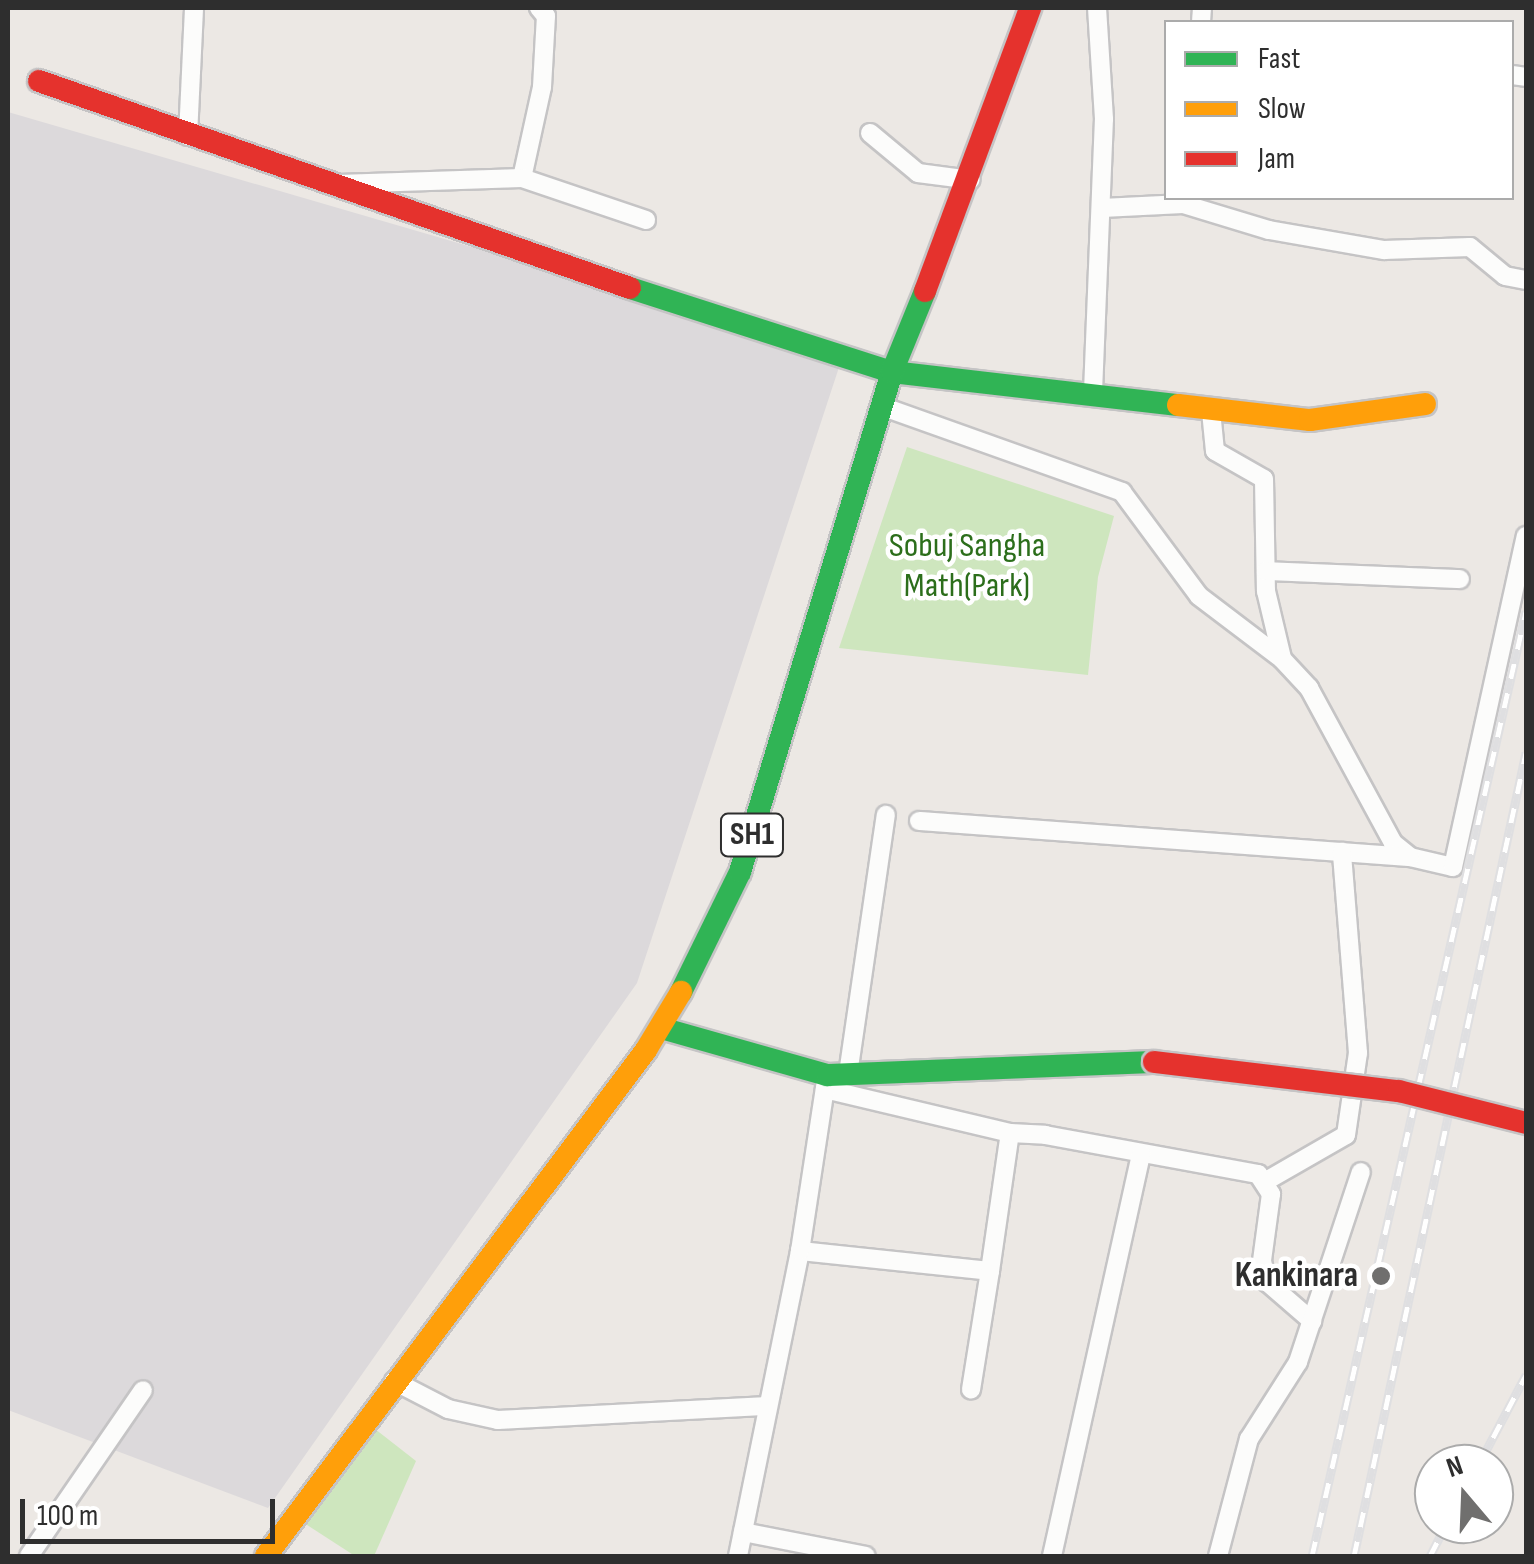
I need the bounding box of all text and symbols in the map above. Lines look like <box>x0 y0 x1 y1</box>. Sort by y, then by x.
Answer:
legend <box>1164 20 1514 200</box>
text: Fast <box>1258 41 1300 77</box>
text: Slow <box>1258 91 1306 127</box>
text: Jam <box>1258 141 1295 177</box>
park label: Sobuj Sangha Math(Park) <box>889 525 1045 607</box>
road number: SH1 <box>720 808 784 862</box>
place label: Kankinara <box>1235 1255 1358 1297</box>
marker: Kankinara <box>1368 1263 1394 1289</box>
north arrow <box>1414 1444 1514 1544</box>
text: N <box>1442 1449 1467 1485</box>
scale bar <box>25 1479 280 1541</box>
text: 100 m <box>37 1498 98 1534</box>

